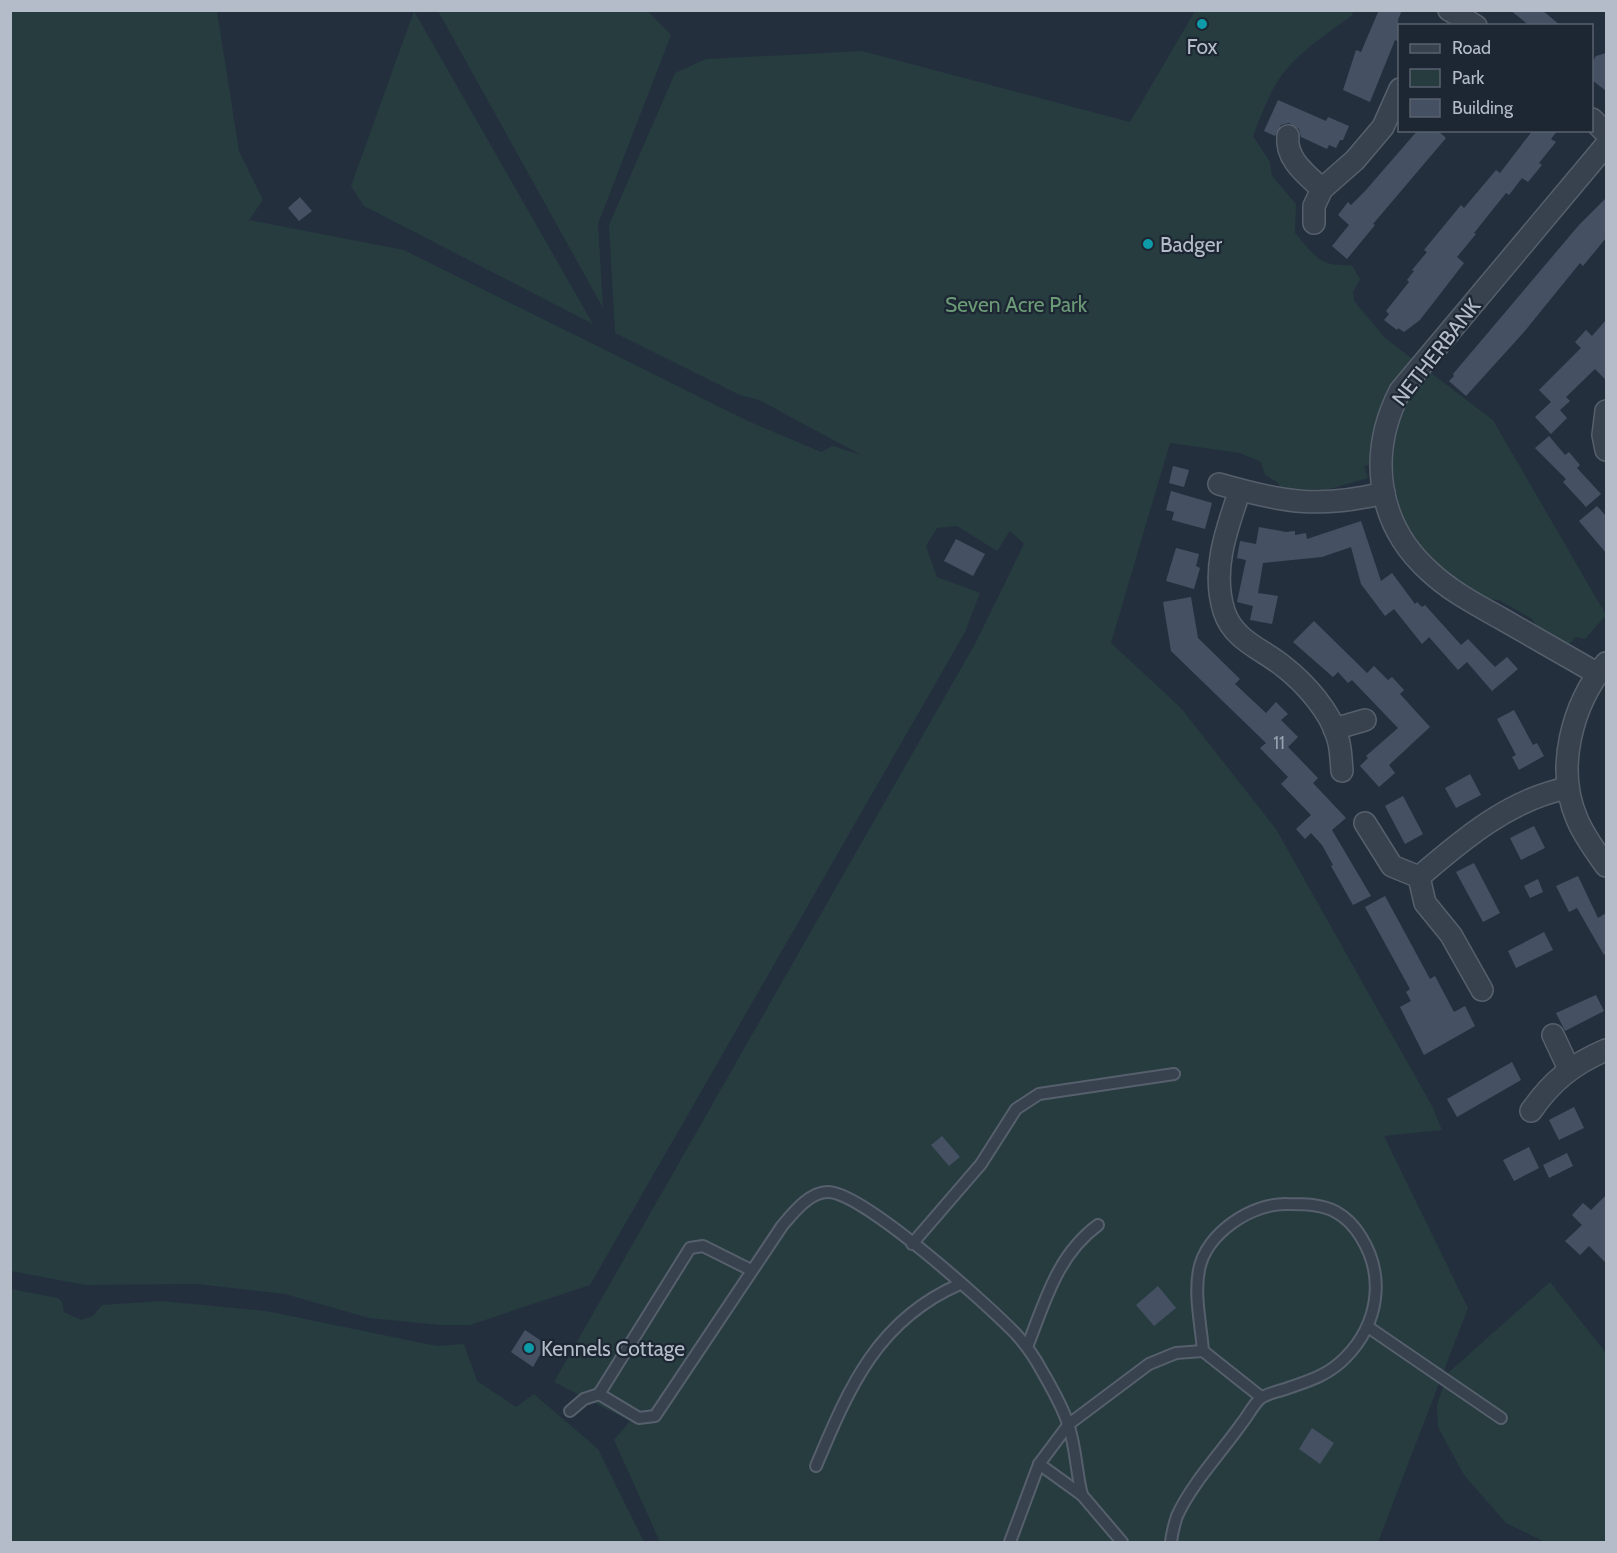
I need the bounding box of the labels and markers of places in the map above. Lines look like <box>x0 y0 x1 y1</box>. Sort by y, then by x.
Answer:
marker: Fox <box>1195 17 1209 31</box>
place label: Fox <box>1186 34 1218 59</box>
place label: Badger <box>1160 232 1222 257</box>
marker: Badger <box>1141 237 1155 251</box>
place label: Kennels Cottage <box>541 1336 685 1361</box>
marker: Kennels Cottage <box>522 1341 536 1355</box>

